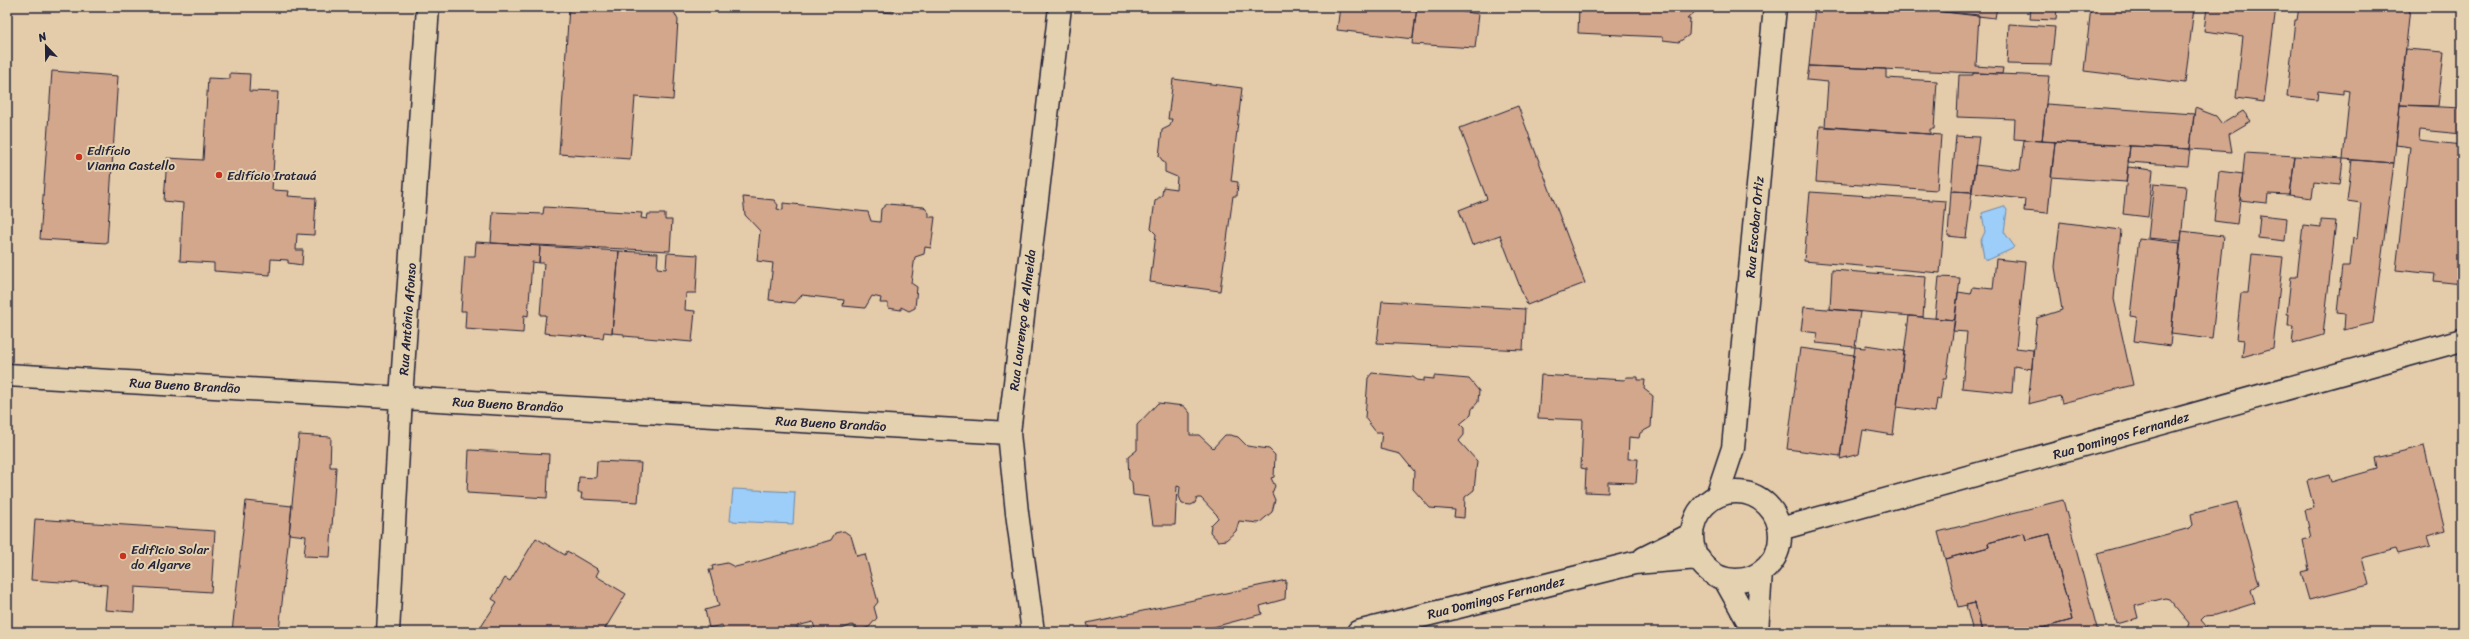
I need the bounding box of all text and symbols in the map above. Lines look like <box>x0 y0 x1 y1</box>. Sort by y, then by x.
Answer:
north arrow <box>26 26 66 66</box>
text: N <box>34 27 50 48</box>
place label: Edifício Vianna Castello <box>87 139 175 177</box>
marker: Edifício Vianna Castello <box>74 152 84 162</box>
place label: Edifício Iratauá <box>227 164 317 187</box>
marker: Edifício Iratauá <box>214 170 224 180</box>
street label: Rua Escobar Ortiz <box>1739 175 1770 279</box>
street label: Rua Lourenço de Almeida <box>1002 248 1043 392</box>
street label: Rua Antônio Afonso <box>392 262 423 376</box>
street label: Rua Bueno Brandão <box>129 371 241 400</box>
street label: Rua Bueno Brandão <box>452 390 564 419</box>
street label: Rua Domingos Fernandez <box>2050 405 2193 466</box>
street label: Rua Bueno Brandão <box>775 409 887 438</box>
place label: Edificio Solar do Algarve <box>131 538 209 576</box>
marker: Edificio Solar do Algarve <box>118 551 128 561</box>
street label: Rua Domingos Fernandez <box>1425 569 1568 626</box>

